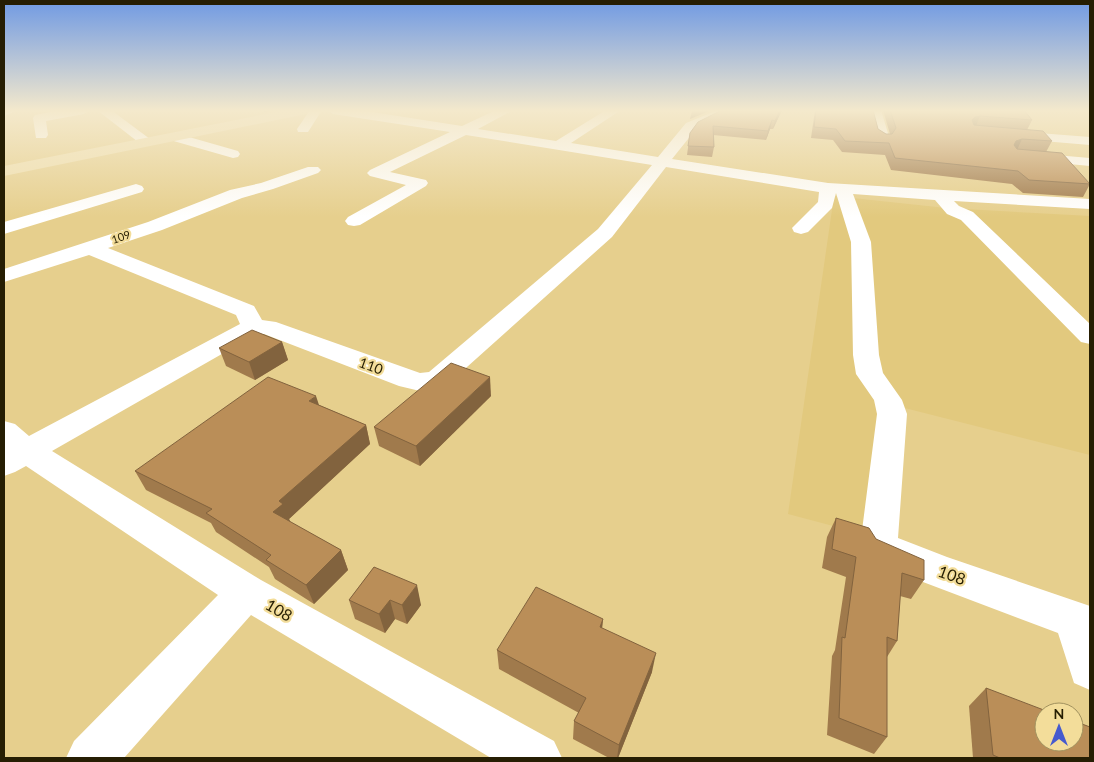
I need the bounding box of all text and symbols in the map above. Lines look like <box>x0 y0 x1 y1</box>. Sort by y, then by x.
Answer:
street label: 109 <box>110 227 132 246</box>
street label: 110 <box>357 353 386 378</box>
street label: 108 <box>936 561 969 588</box>
street label: 108 <box>262 594 296 625</box>
north arrow <box>1034 702 1084 752</box>
text: N <box>1054 705 1064 722</box>

